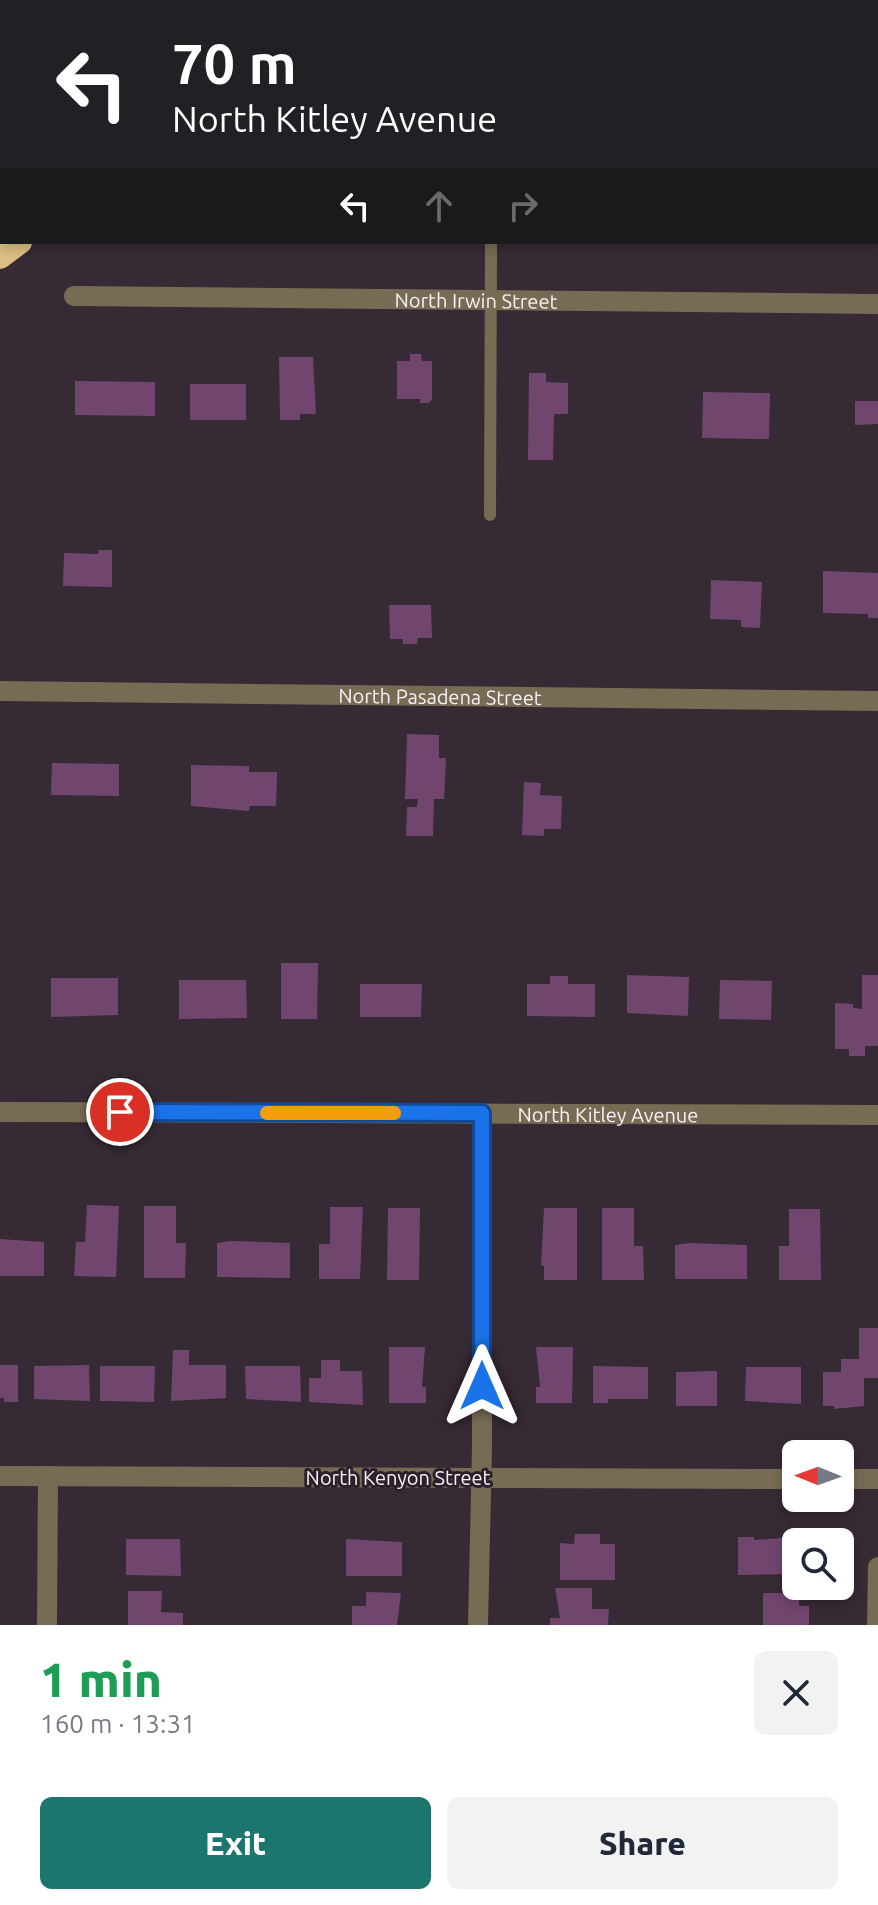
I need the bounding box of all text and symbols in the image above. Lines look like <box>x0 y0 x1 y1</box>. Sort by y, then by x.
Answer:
icon: left <box>40 32 144 136</box>
text: 70 m <box>172 32 297 95</box>
text: North Kitley Avenue <box>172 98 497 139</box>
icon: left <box>333 184 377 228</box>
icon: ahead <box>417 184 461 228</box>
icon: right <box>501 184 545 228</box>
street label: North Irwin Street <box>394 288 558 312</box>
street label: North Pasadena Street <box>338 683 542 709</box>
pin <box>86 1078 154 1146</box>
icon: arrive <box>98 1090 142 1134</box>
street label: North Kitley Avenue <box>518 1102 698 1126</box>
position arrow <box>440 1344 524 1428</box>
north arrow <box>782 1440 854 1512</box>
map controls <box>782 1440 854 1600</box>
street label: North Kenyon Street <box>306 1466 491 1489</box>
button: search <box>782 1528 854 1600</box>
button: close <box>754 1651 838 1735</box>
text: 1 min <box>40 1652 162 1706</box>
text: 160 m · 13:31 <box>40 1709 196 1738</box>
button: Exit <box>40 1797 431 1889</box>
button: Share <box>447 1797 838 1889</box>

